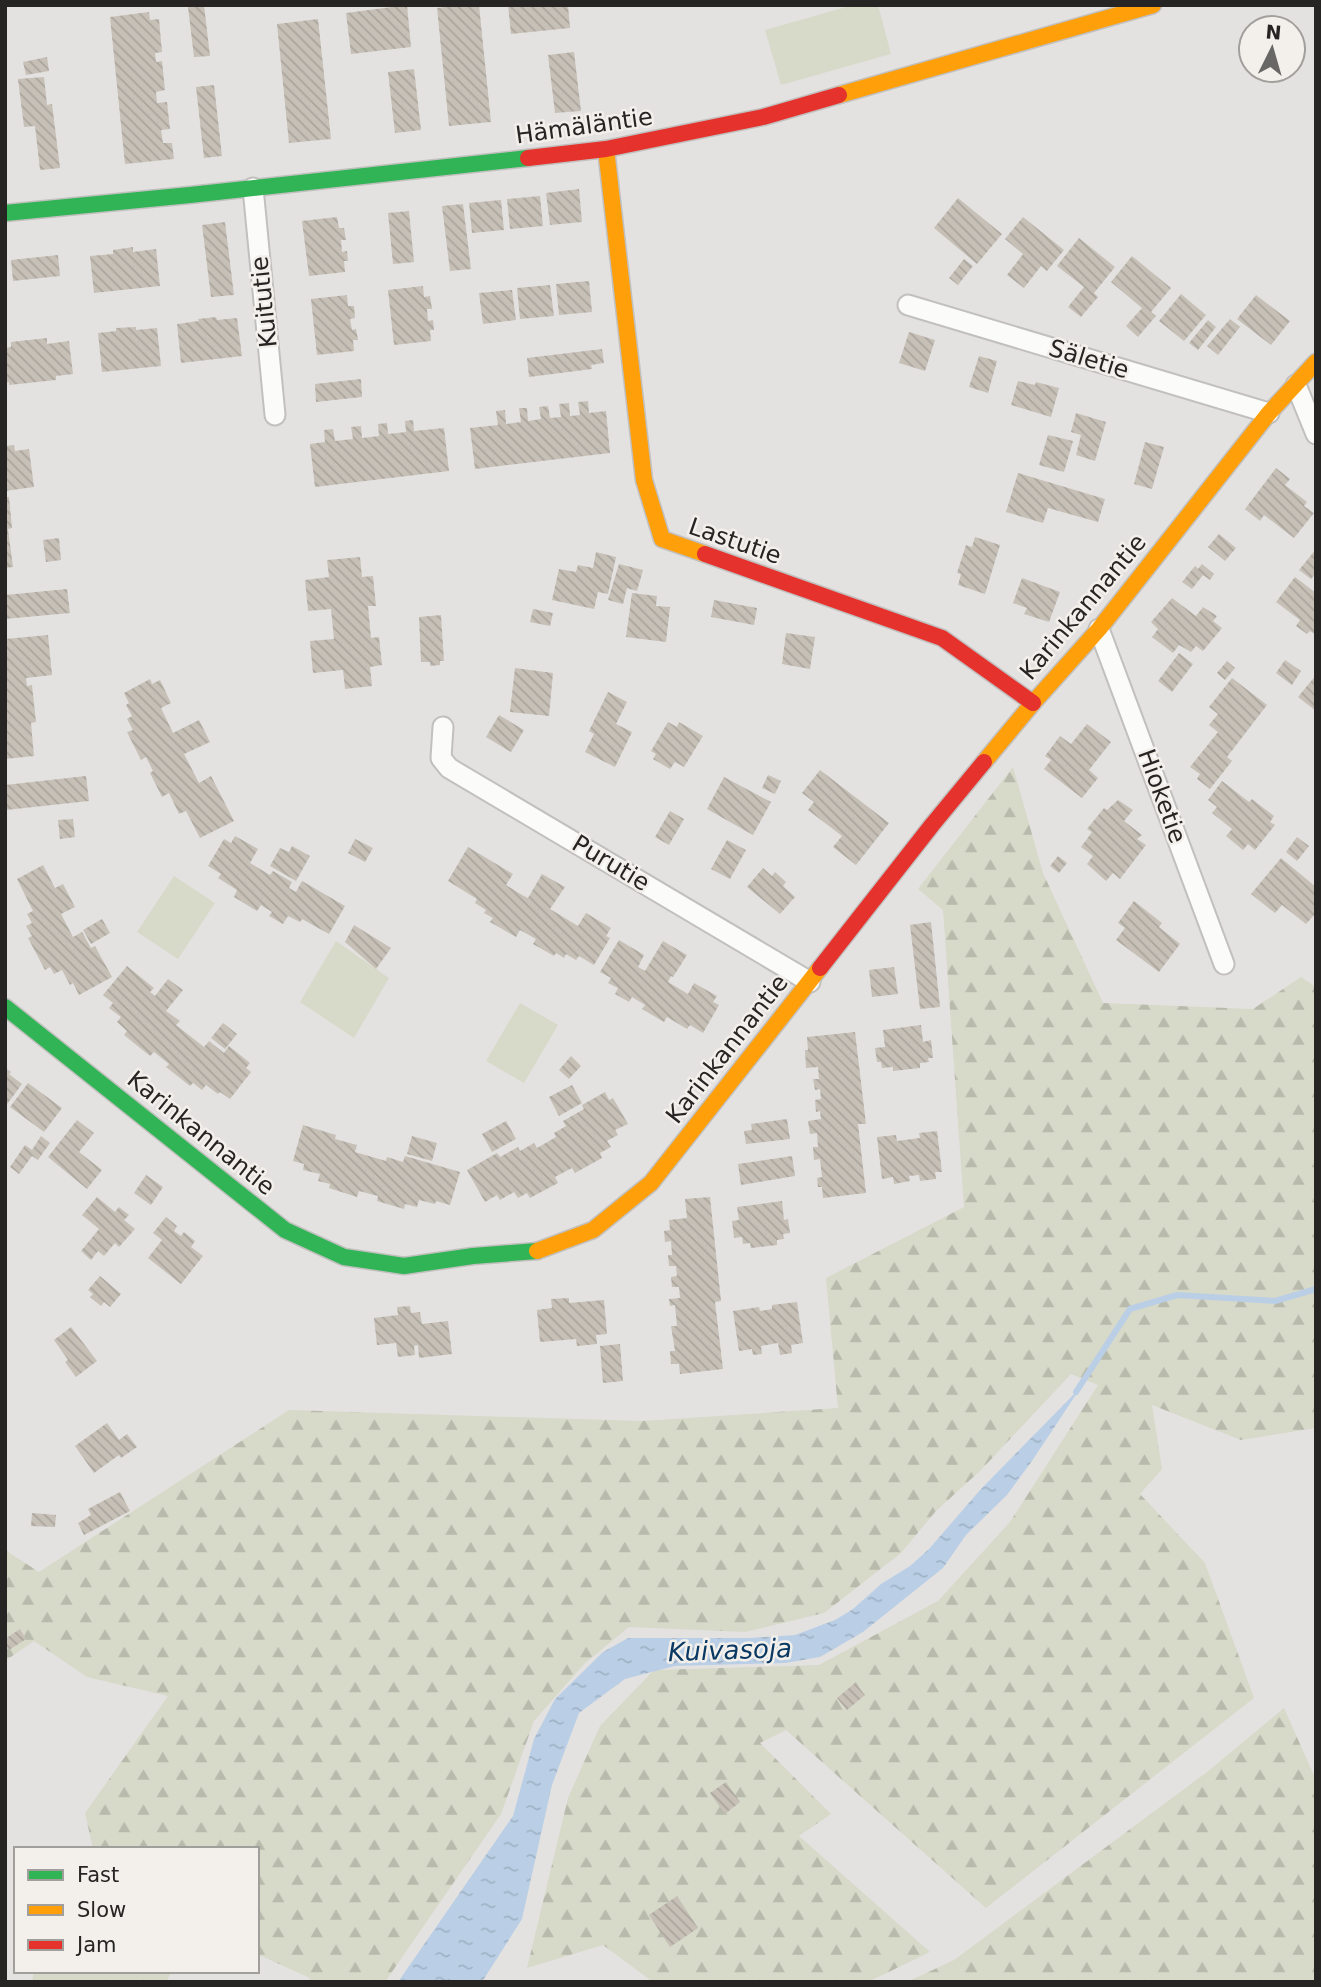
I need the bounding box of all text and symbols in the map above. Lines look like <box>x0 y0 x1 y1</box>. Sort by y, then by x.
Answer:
north arrow <box>1237 14 1307 84</box>
text: N <box>1265 20 1282 44</box>
street label: Hämäläntie <box>514 103 654 149</box>
street label: Kuitutie <box>245 255 283 349</box>
street label: Säletie <box>1046 334 1132 384</box>
street label: Lastutie <box>685 512 785 570</box>
street label: Karinkannantie <box>1014 529 1152 685</box>
street label: Hioketie <box>1132 745 1192 847</box>
street label: Purutie <box>567 829 655 897</box>
street label: Karinkannantie <box>660 969 794 1129</box>
street label: Karinkannantie <box>122 1065 280 1201</box>
water label: Kuivasoja <box>668 1633 792 1667</box>
legend <box>14 1847 259 1973</box>
text: Fast <box>77 1863 119 1887</box>
text: Slow <box>77 1898 126 1922</box>
text: Jam <box>75 1933 117 1957</box>

